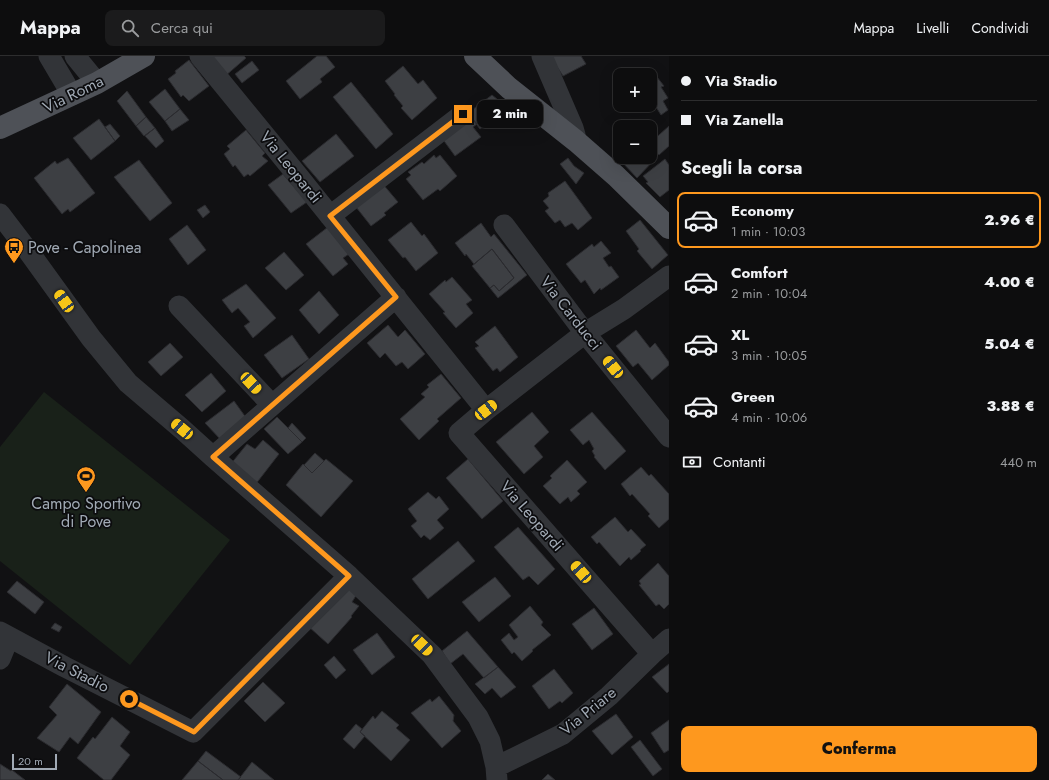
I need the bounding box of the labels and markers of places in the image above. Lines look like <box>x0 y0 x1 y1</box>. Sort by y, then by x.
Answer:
bus stop icon: Pove - Capolinea <box>3 236 25 264</box>
place label: Pove - Capolinea <box>28 236 141 259</box>
sports icon: Campo Sportivo di Pove <box>75 465 97 493</box>
place label: Campo Sportivo di Pove <box>31 492 141 533</box>

